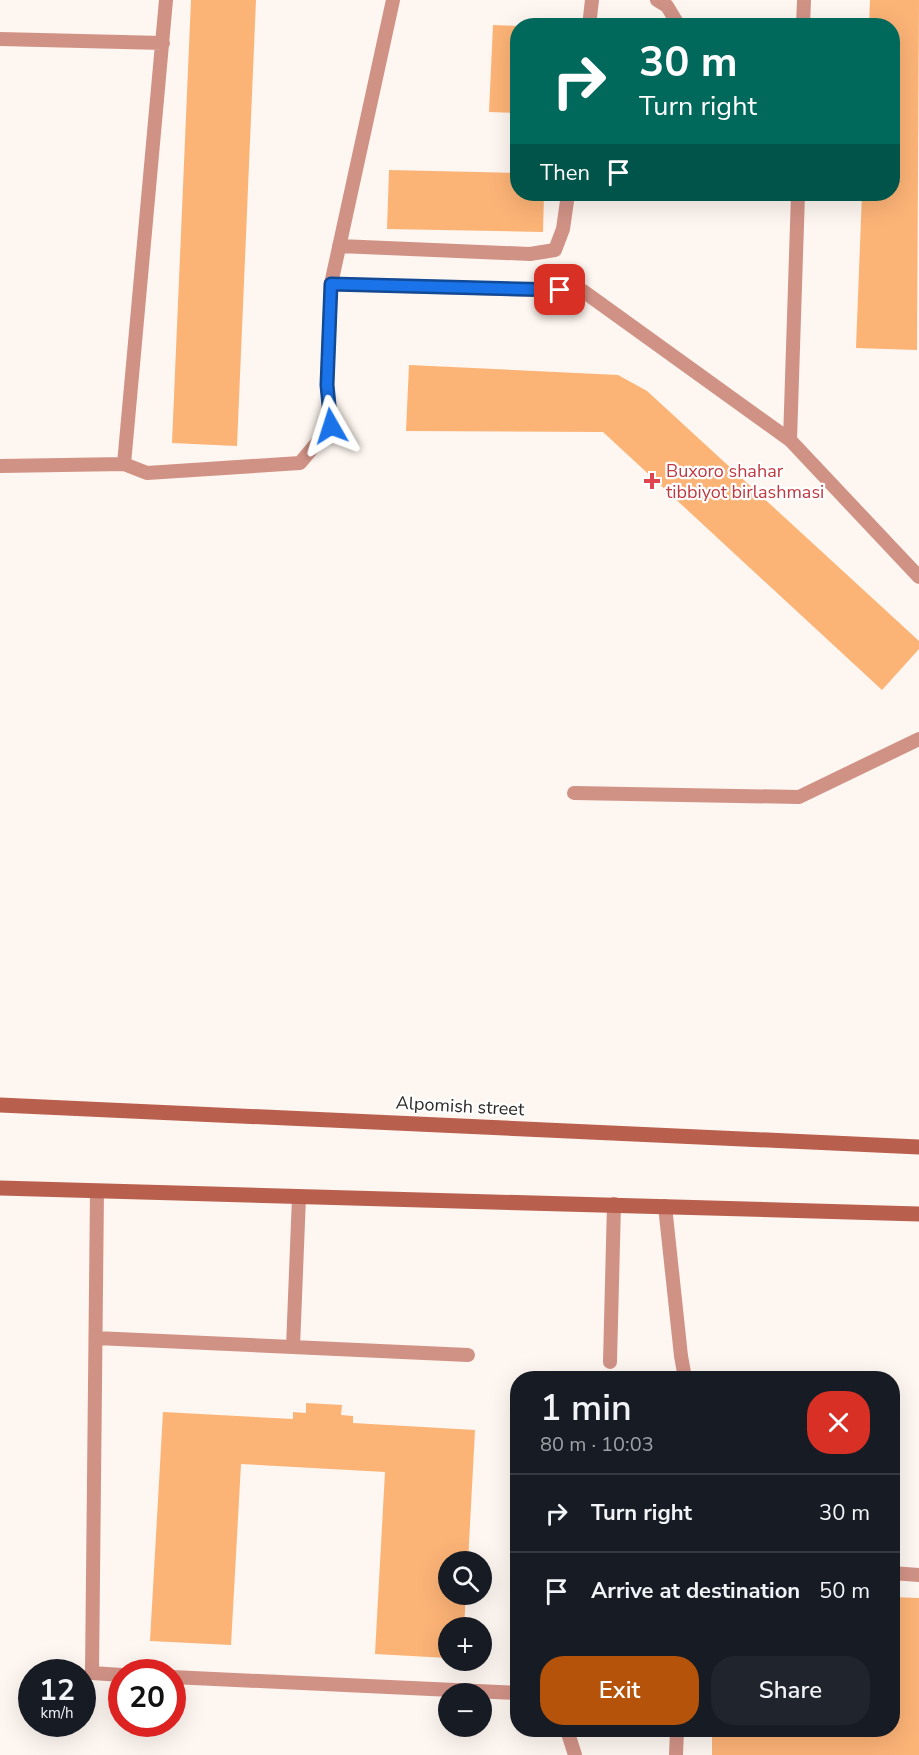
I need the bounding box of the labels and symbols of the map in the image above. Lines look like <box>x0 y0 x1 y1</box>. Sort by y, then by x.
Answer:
pin <box>534 264 585 315</box>
position arrow <box>299 394 363 458</box>
place label: Buxoro shahar tibbiyot birlashmasi <box>666 459 824 504</box>
marker: Buxoro shahar tibbiyot birlashmasi <box>643 472 661 490</box>
street label: Alpomish street <box>395 1091 526 1121</box>
speed limit sign: 20 <box>108 1659 186 1737</box>

